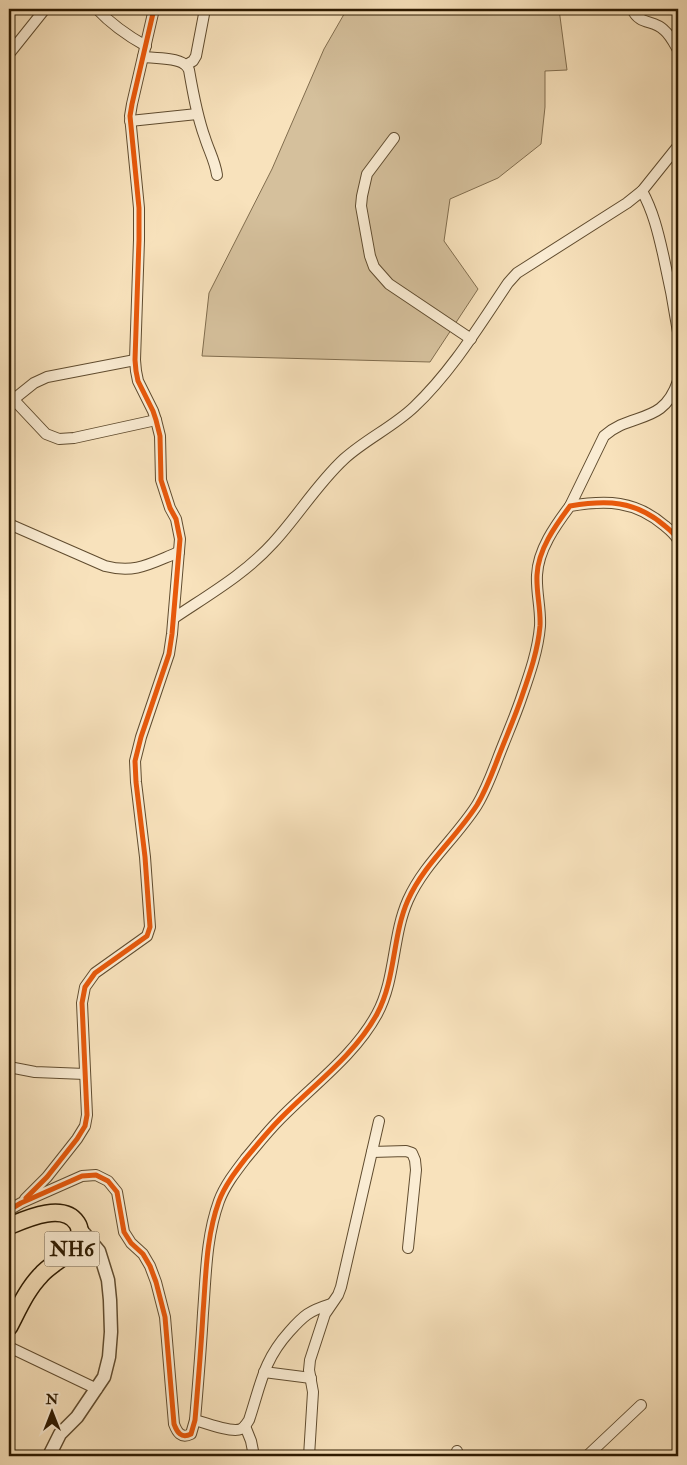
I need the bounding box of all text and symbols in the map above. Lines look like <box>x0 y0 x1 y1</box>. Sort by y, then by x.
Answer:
road number: NH6 <box>44 1232 100 1266</box>
north arrow <box>28 1388 78 1438</box>
text: N <box>45 1391 59 1408</box>

